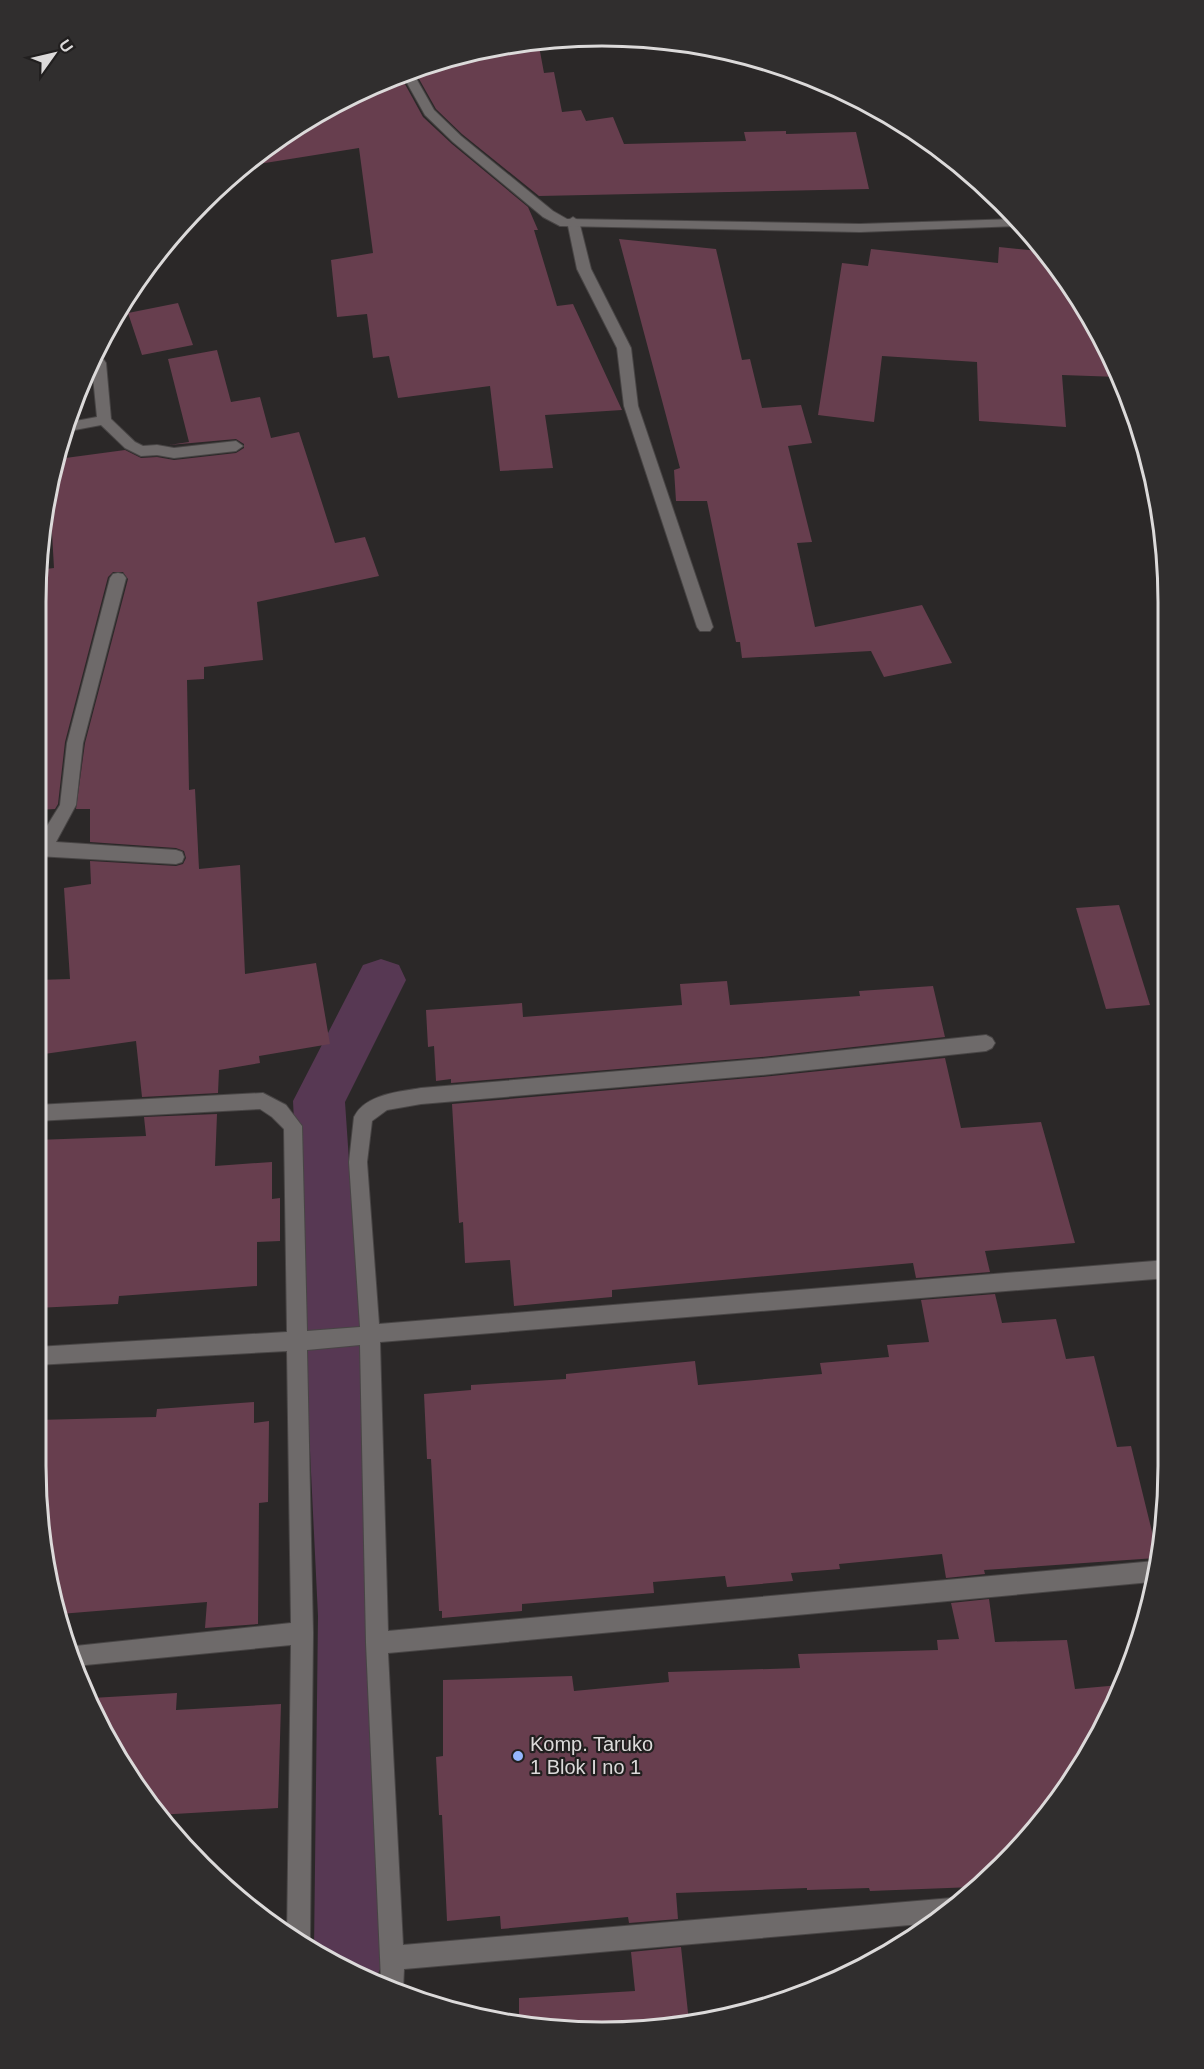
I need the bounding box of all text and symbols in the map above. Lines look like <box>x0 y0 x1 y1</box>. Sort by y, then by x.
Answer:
north arrow <box>24 24 84 84</box>
text: U <box>56 36 76 55</box>
place label: Komp. Taruko 1 Blok I no 1 <box>530 1733 653 1778</box>
marker: Komp. Taruko 1 Blok I no 1 <box>511 1749 525 1763</box>

